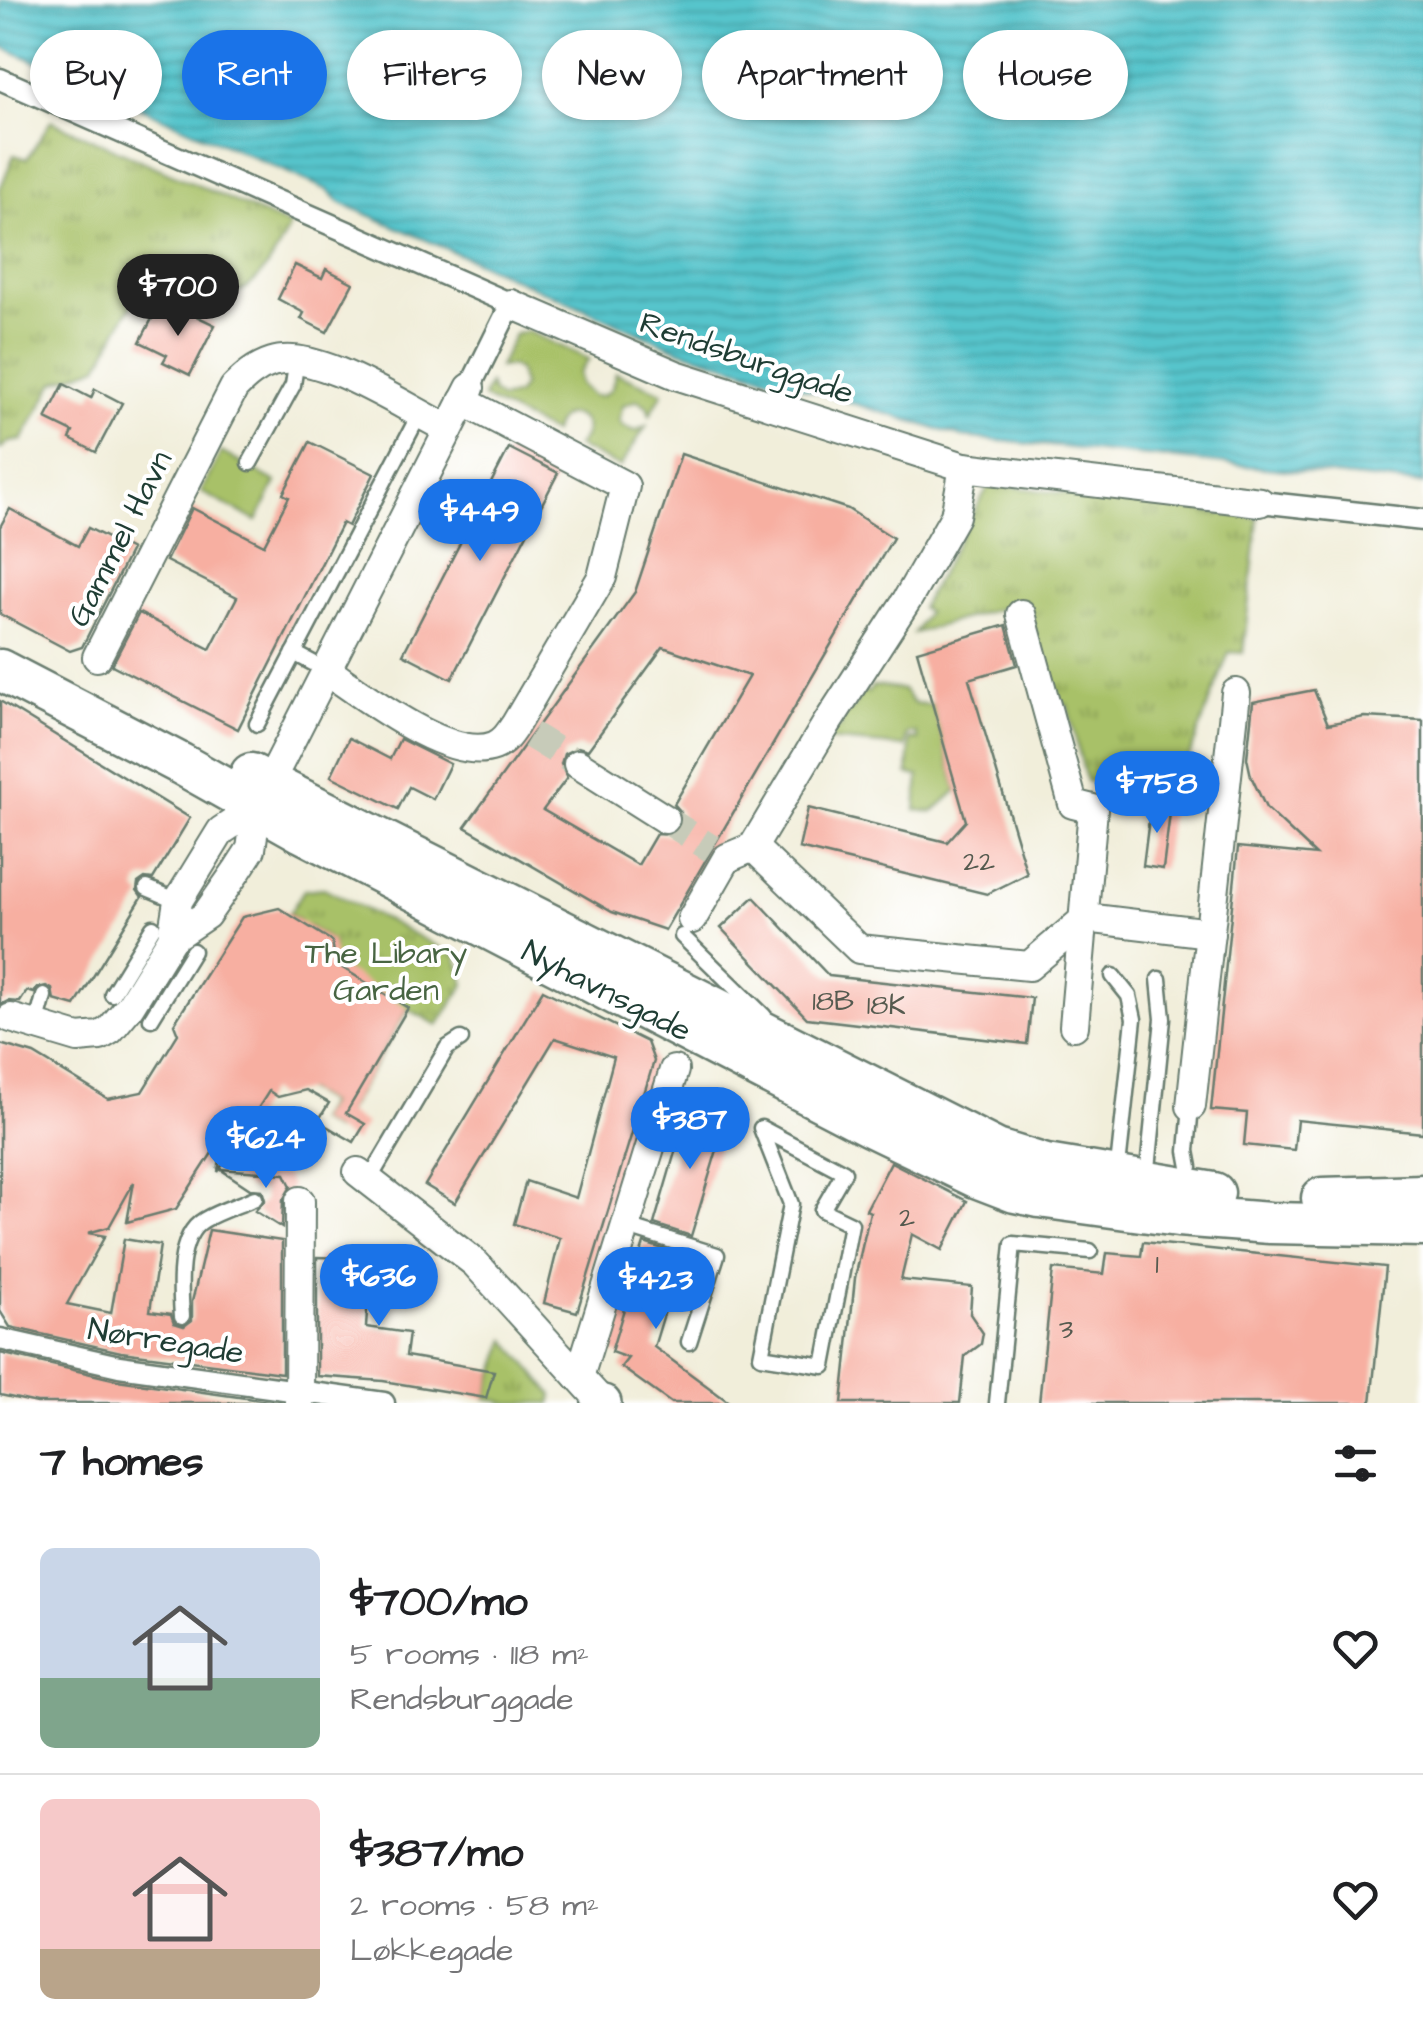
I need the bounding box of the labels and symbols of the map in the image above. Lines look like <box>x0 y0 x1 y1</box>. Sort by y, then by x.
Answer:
pin: $700 <box>119 254 237 339</box>
street label: Rendsburggade <box>634 301 859 416</box>
street label: Gammel Havn <box>57 443 184 634</box>
pin: $449 <box>421 479 539 564</box>
pin: $758 <box>1098 751 1216 836</box>
house number: 22 <box>963 842 995 881</box>
street label: Nyhavnsgade <box>514 929 699 1053</box>
park label: The Libary Garden <box>305 931 467 1013</box>
house number: 18B <box>812 982 854 1021</box>
house number: 18K <box>867 986 905 1025</box>
pin: $387 <box>631 1087 749 1172</box>
pin: $624 <box>207 1106 325 1191</box>
house number: 2 <box>899 1198 915 1237</box>
pin: $636 <box>320 1244 438 1329</box>
house number: 1 <box>1155 1245 1159 1284</box>
pin: $423 <box>597 1247 715 1332</box>
street label: Nørregade <box>85 1307 247 1376</box>
house number: 3 <box>1059 1310 1073 1349</box>

